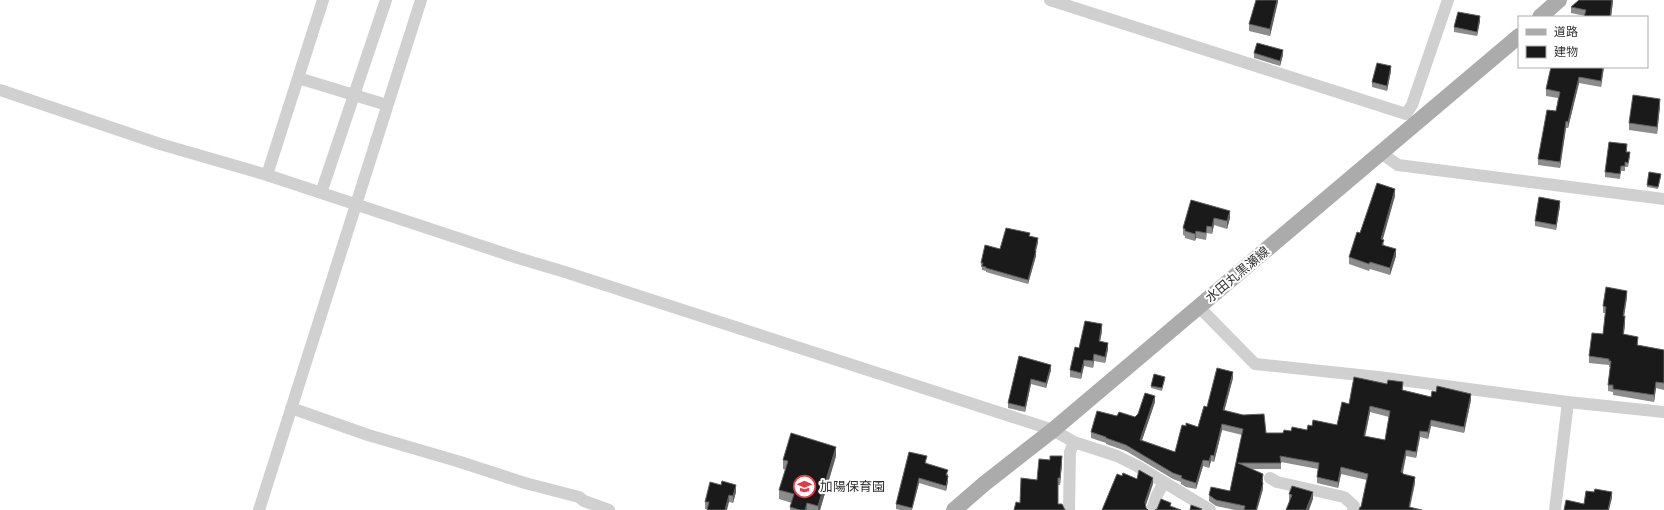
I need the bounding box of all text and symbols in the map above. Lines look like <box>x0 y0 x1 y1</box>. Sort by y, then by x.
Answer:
legend <box>1518 16 1648 68</box>
text: 道路 <box>1554 25 1578 39</box>
text: 建物 <box>1554 45 1578 59</box>
street label: 水田丸黒瀬線 <box>1203 244 1272 305</box>
school or university icon: 加陽保育園 <box>791 473 817 499</box>
place label: 加陽保育園 <box>820 479 885 494</box>

